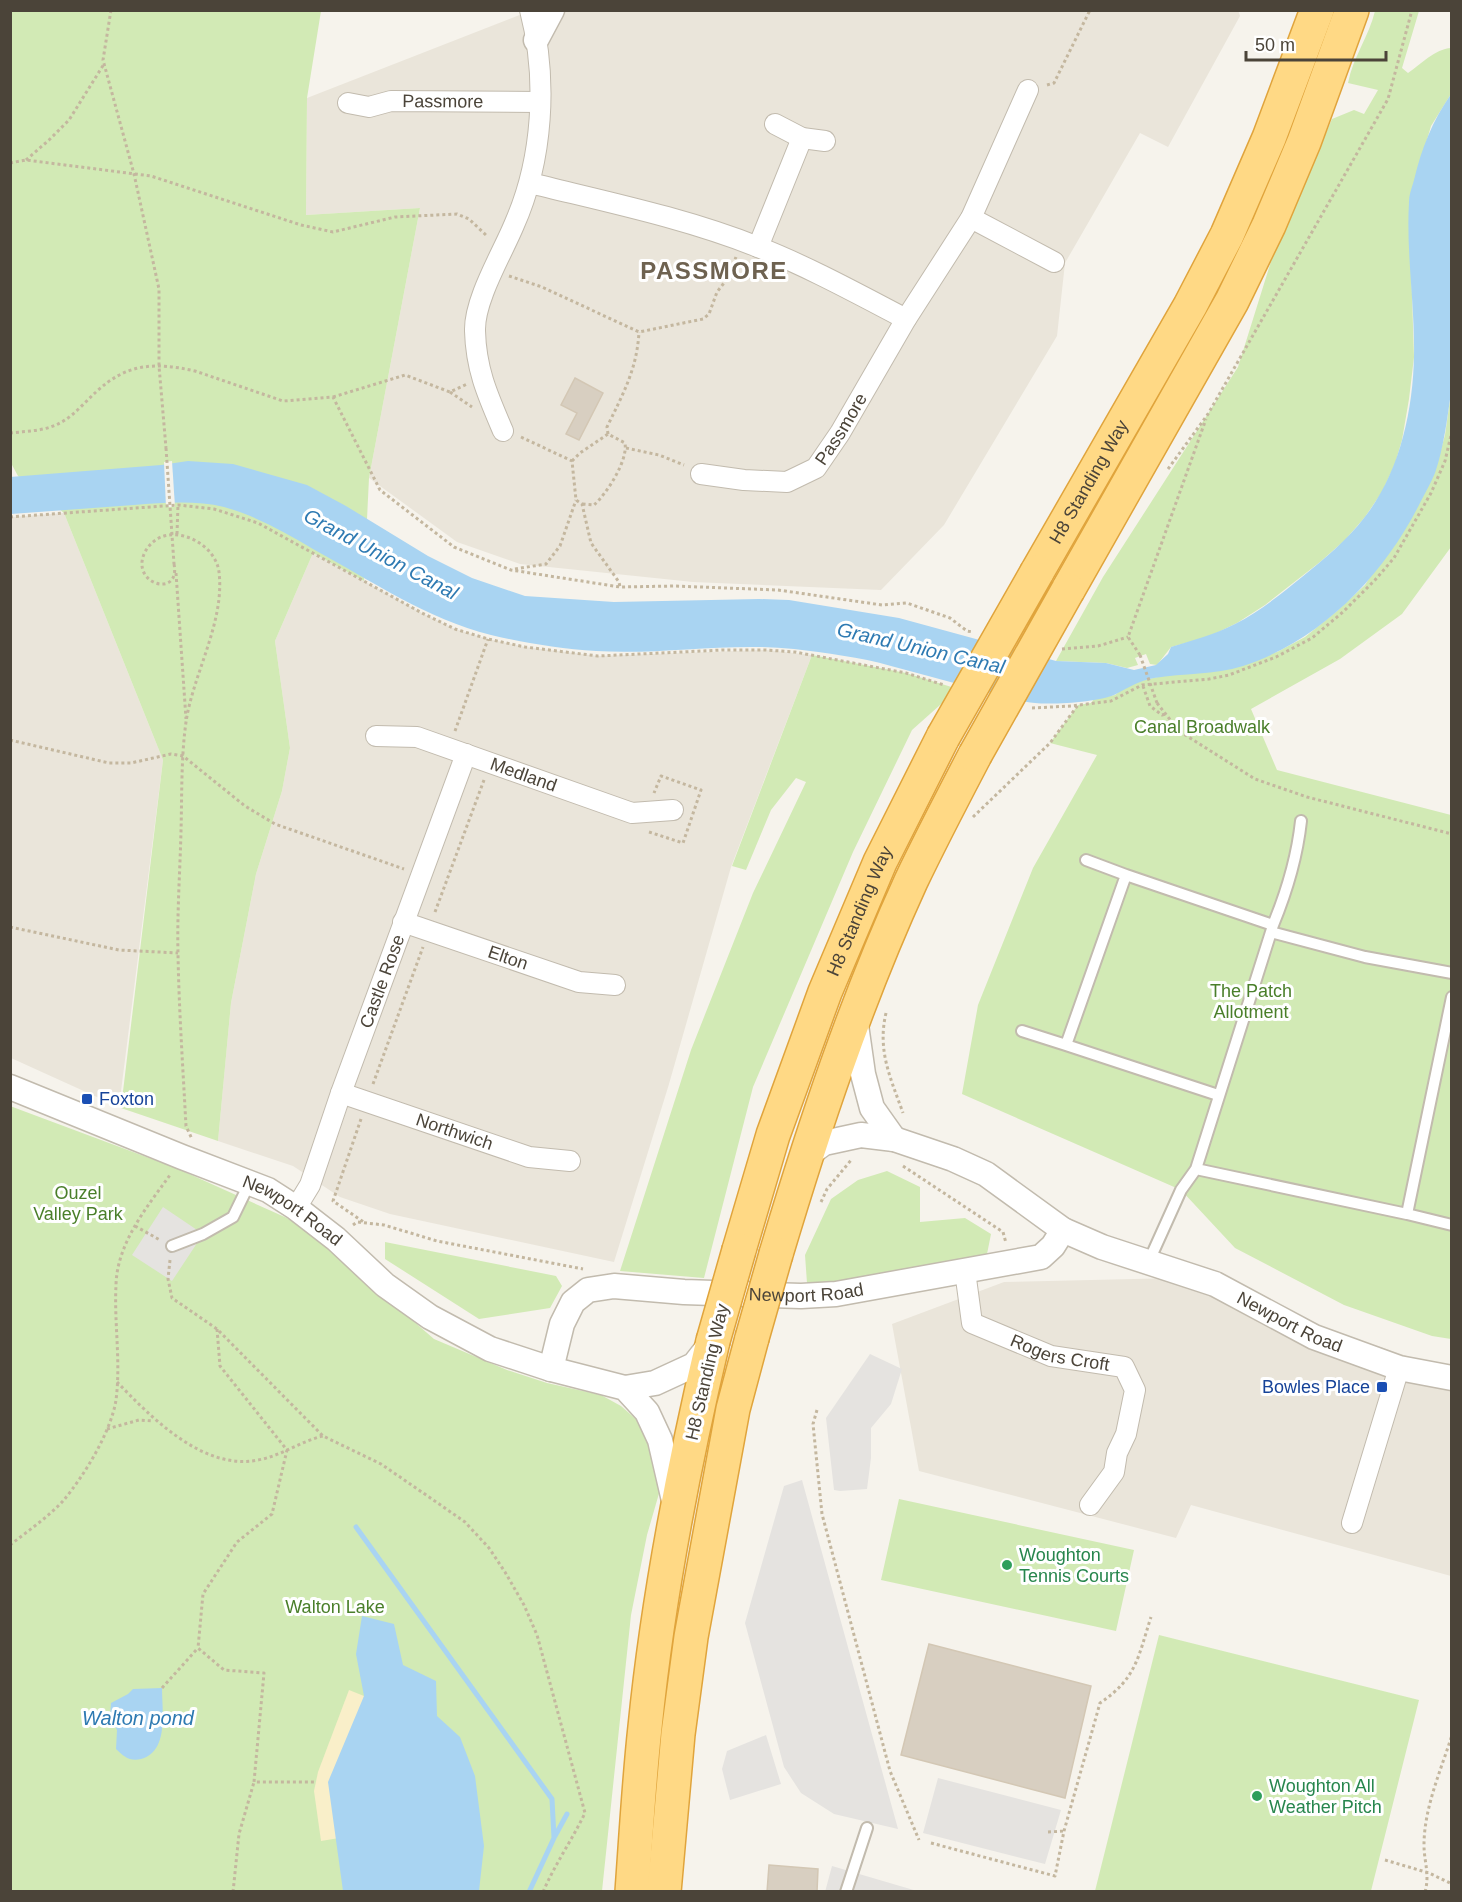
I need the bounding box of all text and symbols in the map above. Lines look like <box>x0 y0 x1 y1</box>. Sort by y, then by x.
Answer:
scale bar <box>1246 24 1386 62</box>
text: 50 m <box>1255 35 1295 55</box>
street label: Passmore <box>402 91 483 112</box>
district label: PASSMORE <box>640 257 788 284</box>
street label: Passmore <box>811 390 871 469</box>
street label: H8 Standing Way <box>1045 416 1132 547</box>
water label: Grand Union Canal <box>300 504 462 604</box>
water label: Grand Union Canal <box>835 618 1007 678</box>
park label: Canal Broadwalk <box>1134 717 1271 737</box>
street label: Medland <box>488 754 559 796</box>
street label: H8 Standing Way <box>823 843 896 979</box>
street label: Castle Rose <box>356 932 409 1031</box>
street label: Elton <box>485 942 531 974</box>
park label: The Patch Allotment <box>1210 981 1292 1022</box>
place label: Foxton <box>99 1089 154 1109</box>
marker: Foxton <box>80 1092 94 1106</box>
street label: Northwich <box>413 1109 496 1154</box>
street label: Newport Road <box>240 1171 346 1250</box>
park label: Ouzel Valley Park <box>33 1183 124 1224</box>
street label: Newport Road <box>748 1279 865 1306</box>
street label: Newport Road <box>1234 1288 1345 1356</box>
street label: H8 Standing Way <box>682 1302 732 1442</box>
street label: Rogers Croft <box>1007 1330 1111 1375</box>
place label: Bowles Place <box>1262 1377 1370 1397</box>
marker: Bowles Place <box>1375 1380 1389 1394</box>
place label: Woughton Tennis Courts <box>1019 1545 1129 1586</box>
marker: Woughton Tennis Courts <box>1000 1558 1014 1572</box>
park label: Walton Lake <box>285 1597 385 1617</box>
water label: Walton pond <box>82 1707 195 1729</box>
place label: Woughton All Weather Pitch <box>1269 1776 1382 1817</box>
marker: Woughton All Weather Pitch <box>1250 1789 1264 1803</box>

